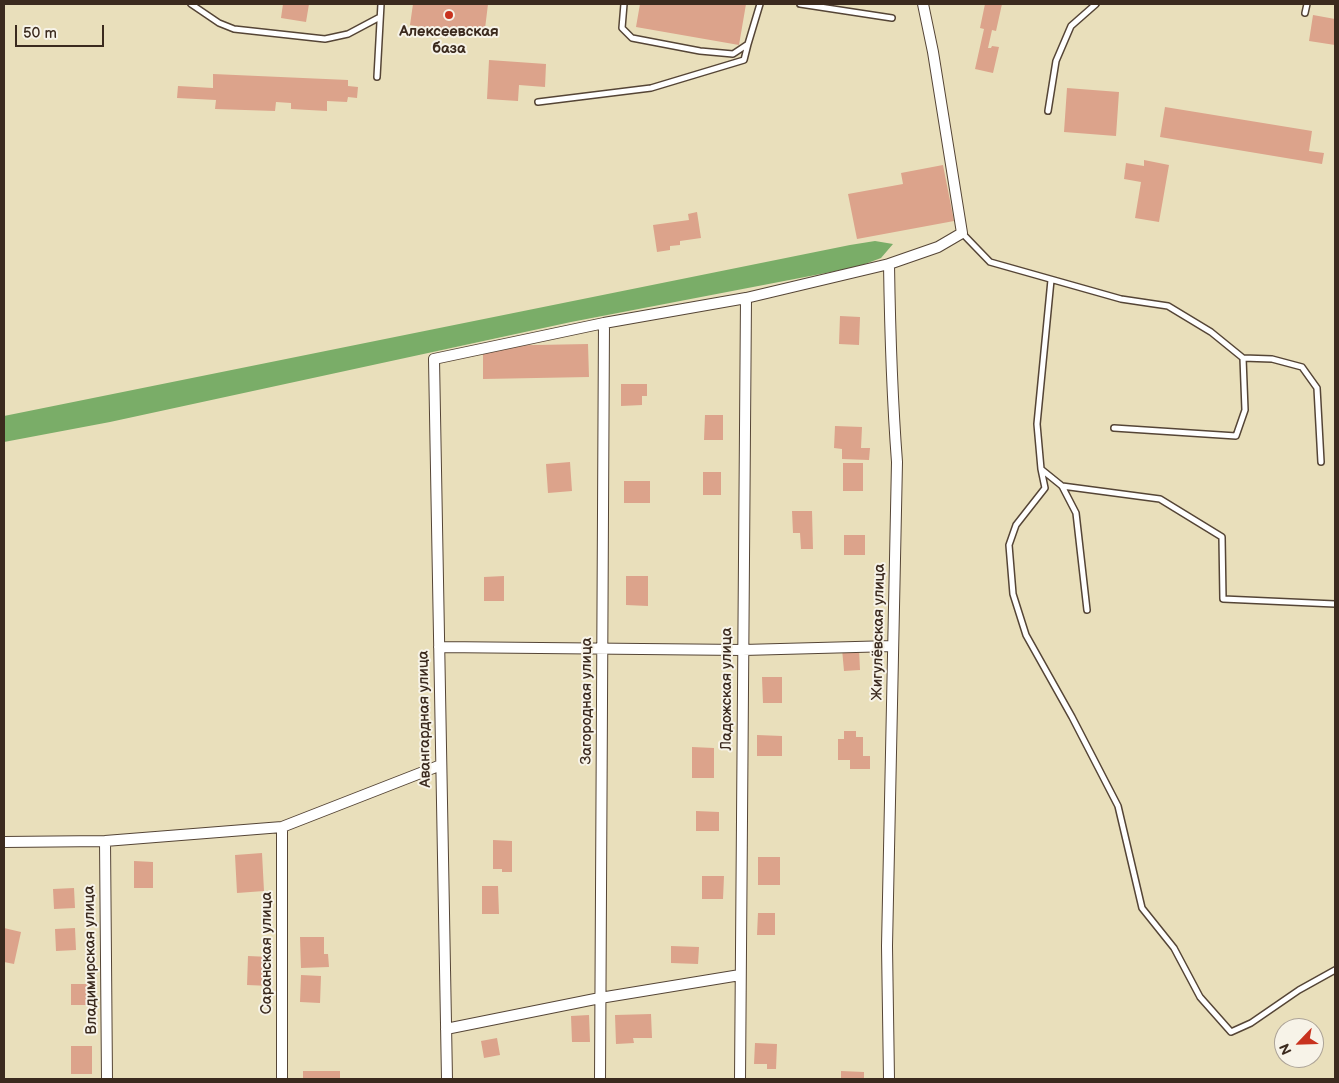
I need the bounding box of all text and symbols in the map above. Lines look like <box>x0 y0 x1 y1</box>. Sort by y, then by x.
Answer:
marker: Алексеевская база <box>443 9 455 21</box>
scale bar <box>18 15 106 47</box>
place label: Алексеевская база <box>399 23 499 58</box>
text: 50 m <box>23 24 57 43</box>
street label: Жигулёвская улица <box>869 563 889 701</box>
street label: Ладожская улица <box>718 627 736 751</box>
street label: Загородная улица <box>578 637 596 765</box>
street label: Авангардная улица <box>415 650 435 788</box>
street label: Владимирская улица <box>81 885 101 1035</box>
street label: Саранская улица <box>258 892 276 1014</box>
north arrow <box>1274 1018 1324 1068</box>
text: N <box>1276 1041 1296 1057</box>

